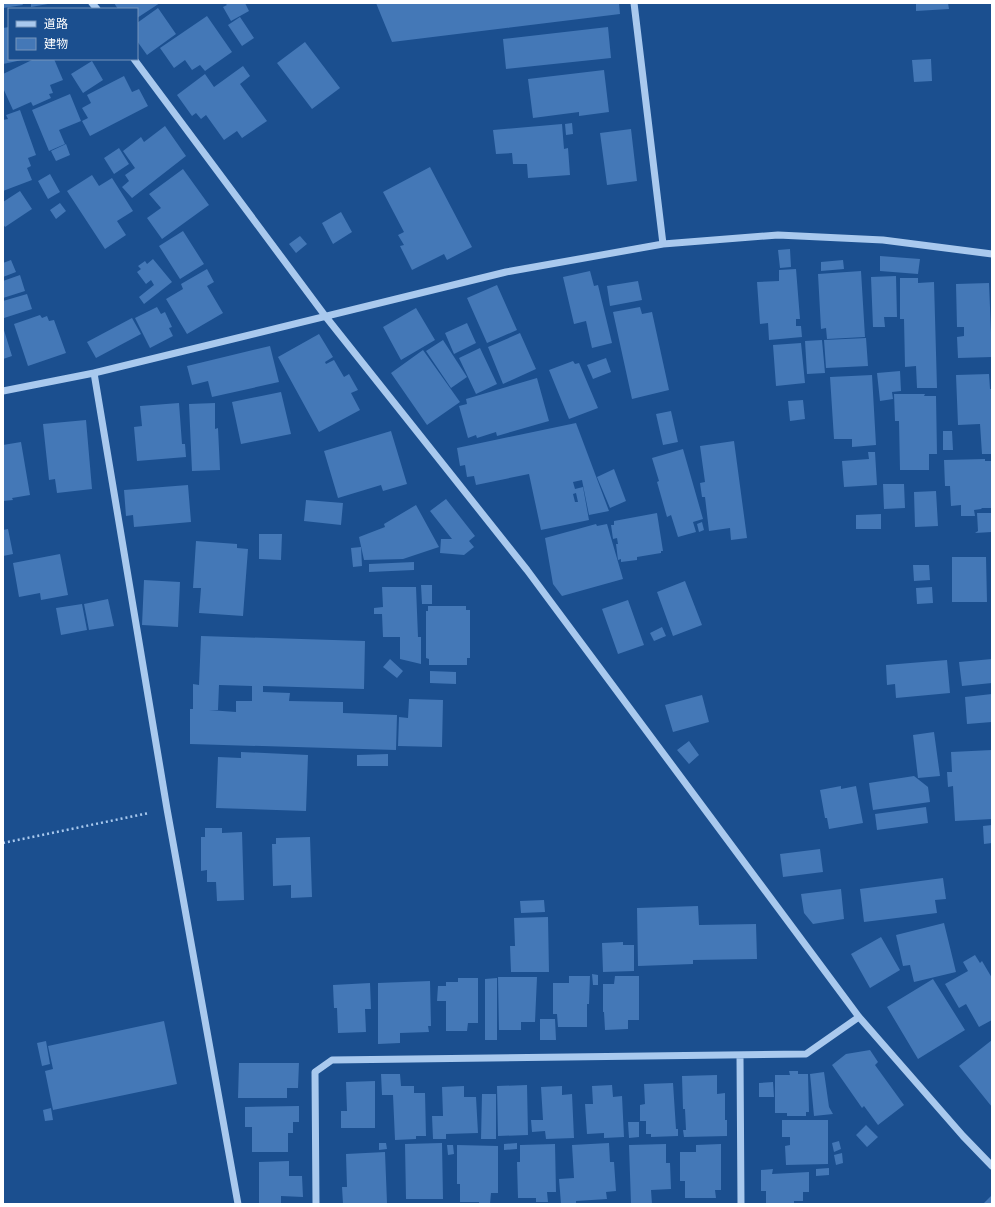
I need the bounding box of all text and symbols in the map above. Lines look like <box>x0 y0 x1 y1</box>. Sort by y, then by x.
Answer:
legend <box>8 8 138 60</box>
text: 道路 <box>44 17 68 31</box>
text: 建物 <box>44 37 68 51</box>

